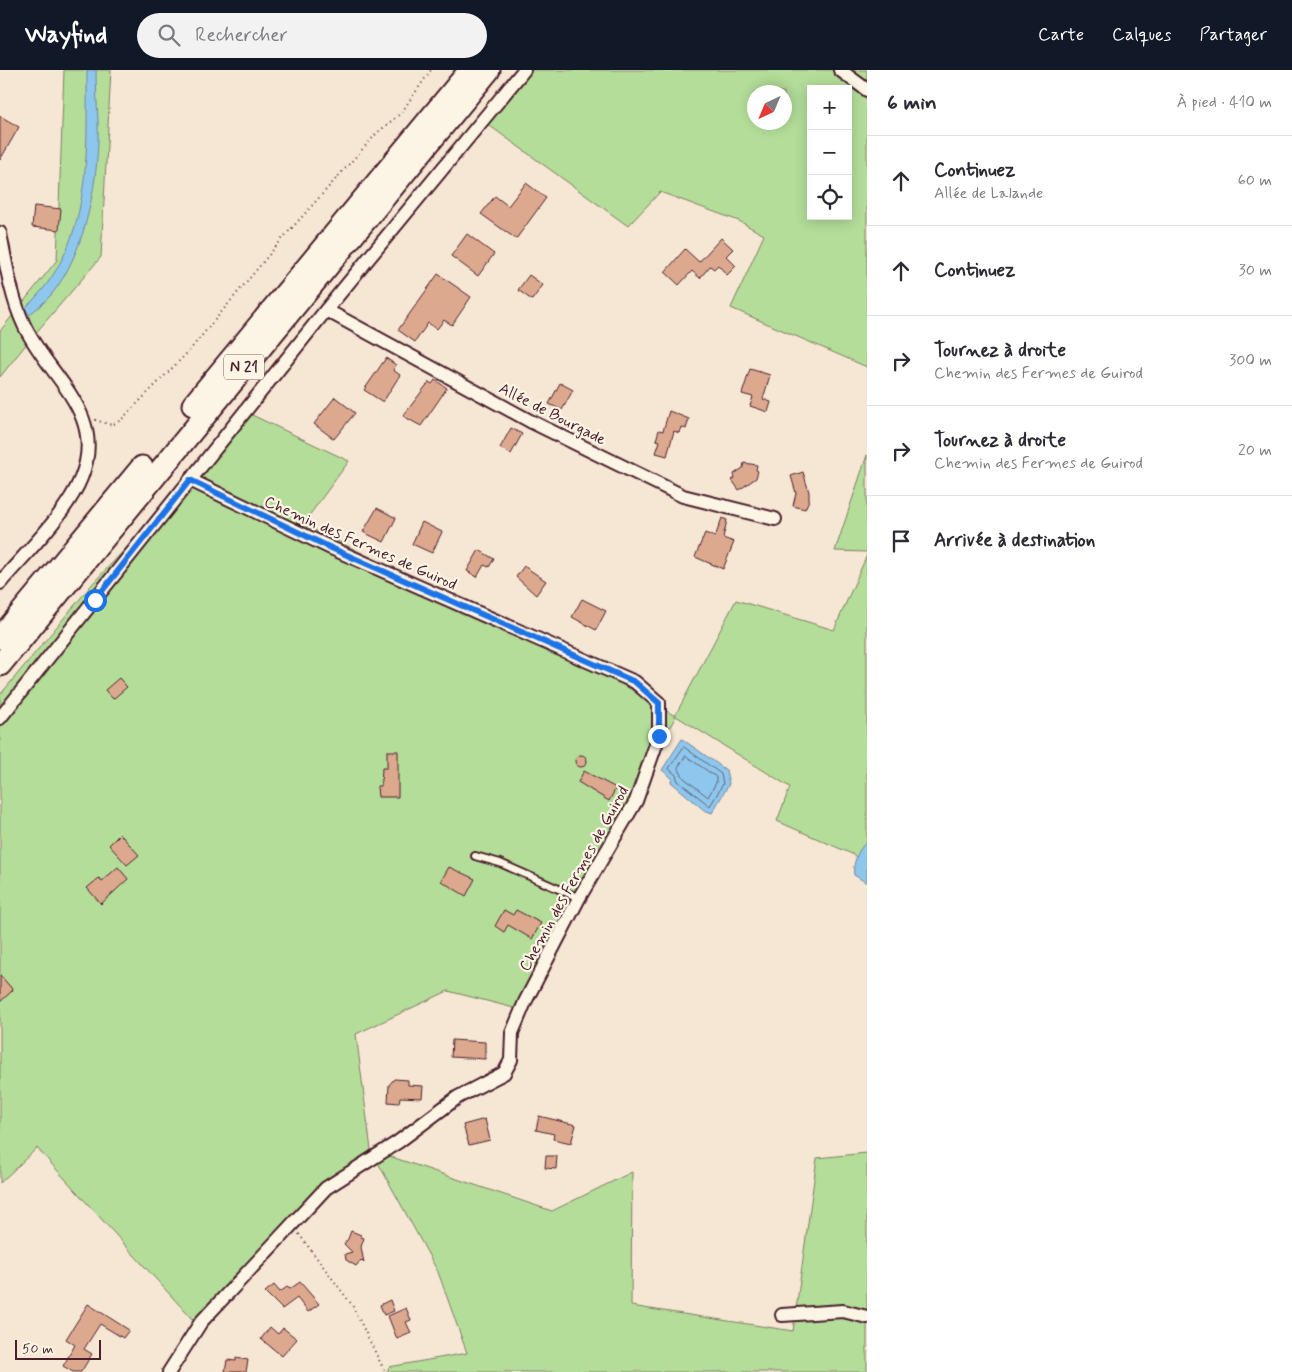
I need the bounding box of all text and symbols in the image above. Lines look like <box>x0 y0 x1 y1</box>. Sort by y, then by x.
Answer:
search box <box>137 13 487 58</box>
text: Wayfind <box>25 20 107 51</box>
icon: search <box>155 21 183 49</box>
text: Rechercher <box>195 23 288 48</box>
text: Carte <box>1038 23 1084 47</box>
text: Calques <box>1112 23 1171 47</box>
text: Partager <box>1199 23 1267 47</box>
north arrow <box>747 85 792 130</box>
map controls <box>807 85 852 220</box>
button: + <box>807 85 852 130</box>
text: 6 min <box>887 89 937 117</box>
text: À pied · 410 m <box>1177 92 1272 113</box>
button: − <box>807 130 852 175</box>
text: Continuez <box>934 158 1015 183</box>
icon: ahead <box>887 167 915 195</box>
text: 60 m <box>1238 170 1272 191</box>
button: locate <box>807 175 852 220</box>
text: Allée de Lalande <box>934 183 1043 204</box>
icon: ahead <box>887 257 915 285</box>
text: Continuez <box>934 258 1015 283</box>
text: 30 m <box>1239 260 1272 281</box>
text: Tournez à droite <box>934 338 1066 363</box>
icon: right <box>887 347 915 375</box>
text: 300 m <box>1229 350 1272 371</box>
road number: N 21 <box>224 354 264 380</box>
text: Chemin des Fermes de Guirod <box>934 363 1143 384</box>
street label: Allée de Bourgade <box>495 378 610 451</box>
text: Tournez à droite <box>934 428 1066 453</box>
icon: right <box>887 437 915 465</box>
text: 20 m <box>1238 440 1272 461</box>
text: Chemin des Fermes de Guirod <box>934 453 1143 474</box>
street label: Chemin des Fermes de Guirod <box>261 491 460 595</box>
icon: arrive <box>887 527 915 555</box>
text: Arrivée à destination <box>934 528 1095 553</box>
route start <box>84 589 107 612</box>
route end <box>648 725 671 748</box>
street label: Chemin des Fermes de Guirod <box>515 782 634 975</box>
scale bar <box>15 1337 101 1360</box>
text: 50 m <box>22 1340 53 1358</box>

